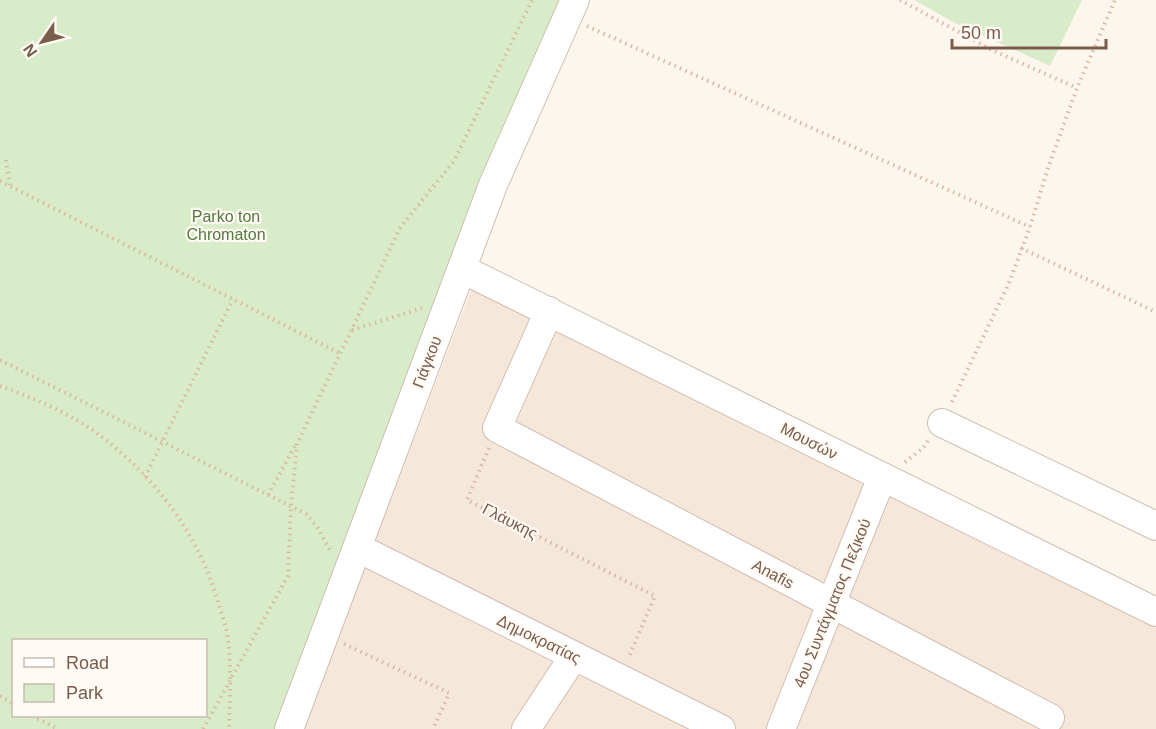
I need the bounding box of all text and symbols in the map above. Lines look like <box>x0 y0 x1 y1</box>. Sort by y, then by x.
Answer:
north arrow <box>12 12 72 72</box>
scale bar <box>952 12 1106 50</box>
text: 50 m <box>961 23 1001 43</box>
text: N <box>20 41 40 60</box>
park label: Parko ton Chromaton <box>186 208 266 243</box>
street label: Γιάγκου <box>409 334 445 390</box>
street label: Μουσών <box>778 420 840 462</box>
street label: Γλάυκης <box>480 500 540 542</box>
street label: 4ου Συντάγματος Πεζικού <box>790 516 875 690</box>
street label: Anafis <box>749 556 797 592</box>
street label: Δημοκρατίας <box>494 611 584 667</box>
legend <box>12 639 207 717</box>
text: Road <box>66 653 109 673</box>
text: Park <box>66 683 104 703</box>

